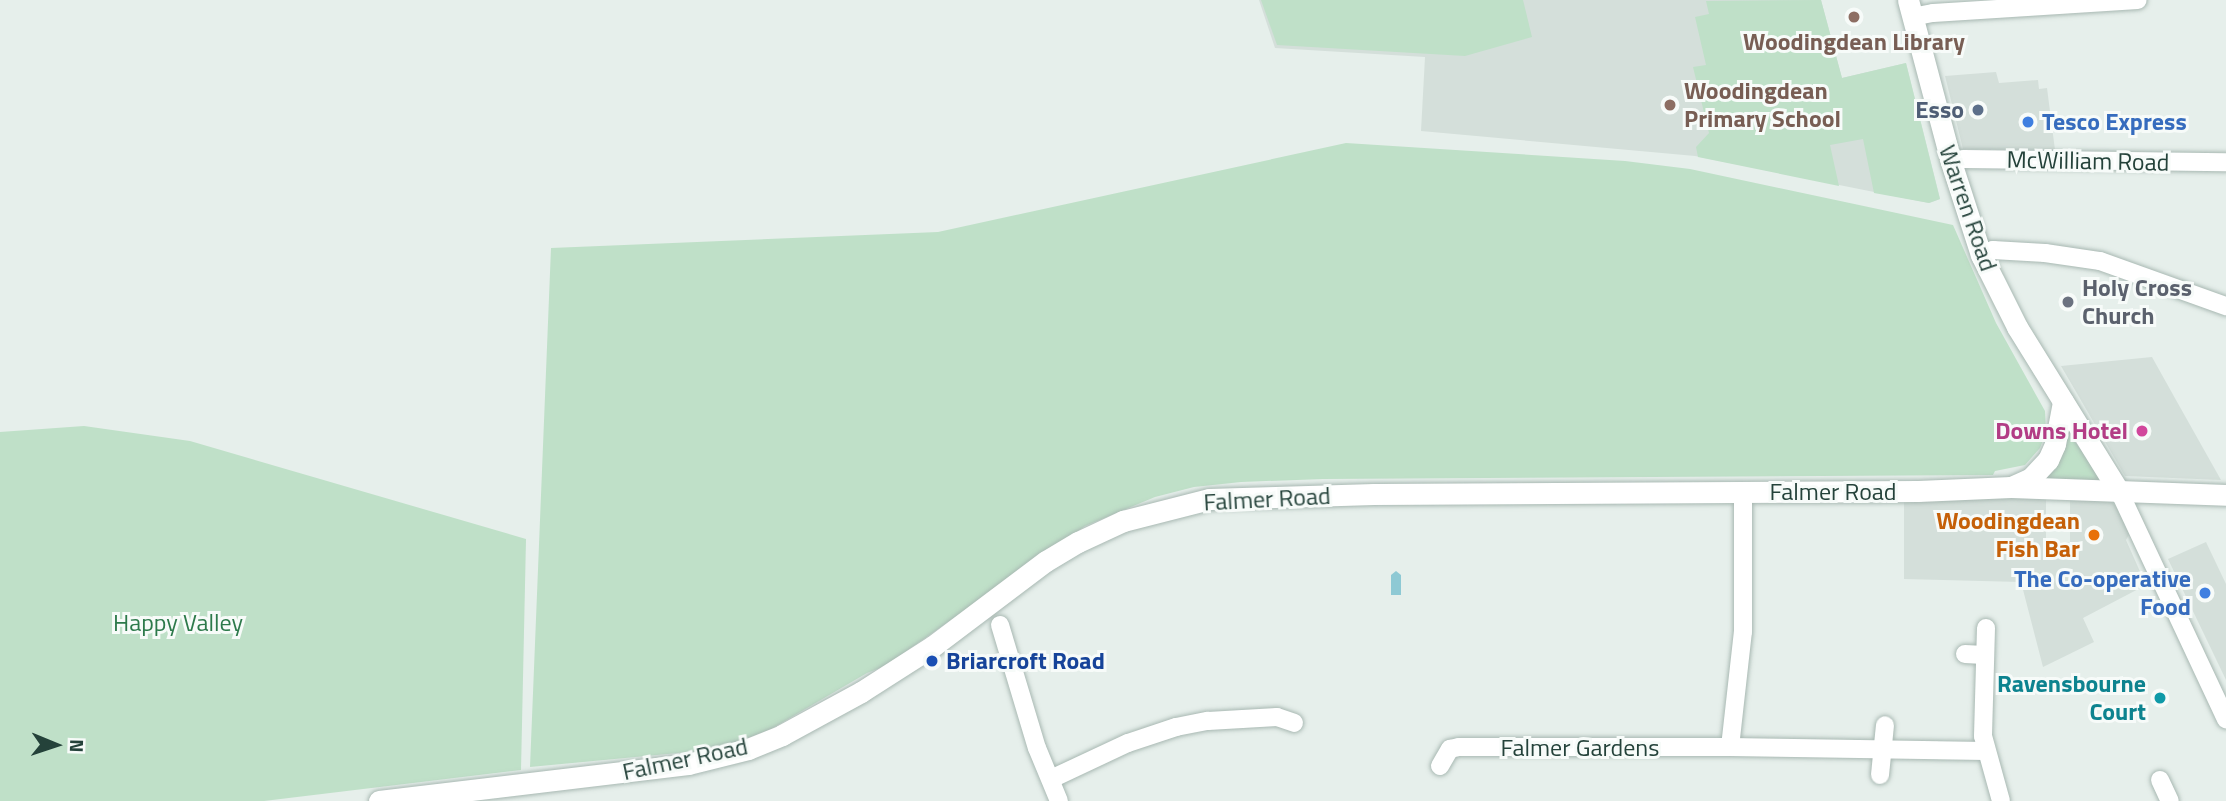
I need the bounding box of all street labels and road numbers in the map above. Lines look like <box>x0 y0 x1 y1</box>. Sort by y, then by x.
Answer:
street label: Warren Road <box>1933 141 2003 275</box>
street label: McWilliam Road <box>2006 145 2170 177</box>
street label: Falmer Road <box>1769 478 1897 506</box>
street label: Falmer Road <box>1203 481 1331 517</box>
street label: Falmer Road <box>620 732 750 786</box>
street label: Falmer Gardens <box>1501 734 1659 762</box>

